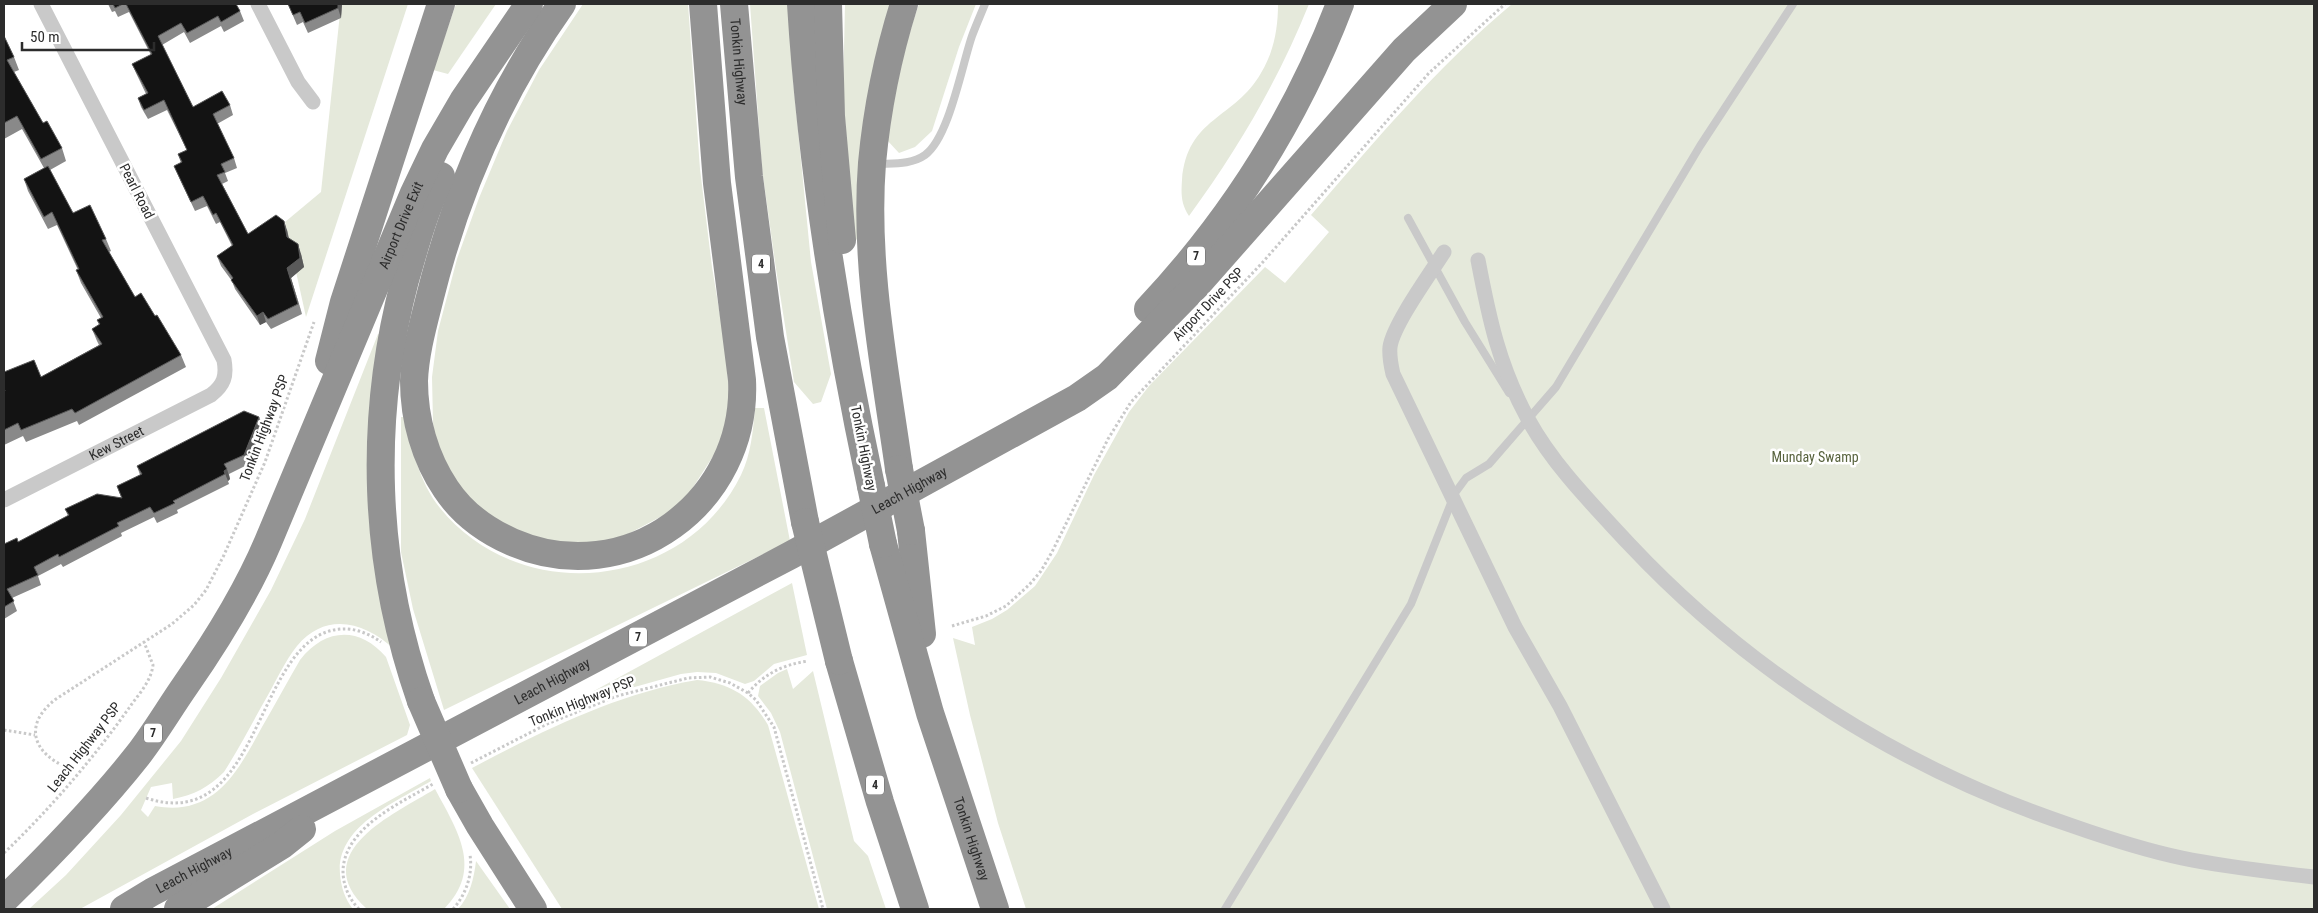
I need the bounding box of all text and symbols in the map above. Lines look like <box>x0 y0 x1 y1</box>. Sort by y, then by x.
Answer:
street label: Tonkin Highway <box>727 18 751 106</box>
scale bar <box>22 20 155 52</box>
text: 50 m <box>30 28 60 46</box>
street label: Pearl Road <box>116 161 158 221</box>
street label: Airport Drive Exit <box>375 179 426 271</box>
road number: 7 <box>1187 247 1205 266</box>
road number: 4 <box>752 254 770 274</box>
street label: Airport Drive PSP <box>1169 264 1247 344</box>
street label: Tonkin Highway PSP <box>236 372 292 484</box>
street label: Tonkin Highway <box>848 404 880 492</box>
street label: Kew Street <box>86 422 146 464</box>
park label: Munday Swamp <box>1771 449 1859 465</box>
street label: Leach Highway <box>869 463 950 517</box>
road number: 7 <box>629 628 647 646</box>
street label: Leach Highway <box>511 654 593 708</box>
street label: Tonkin Highway PSP <box>527 672 638 730</box>
street label: Leach Highway PSP <box>44 699 124 795</box>
road number: 7 <box>144 724 162 742</box>
road number: 4 <box>866 776 884 794</box>
street label: Tonkin Highway <box>950 795 993 883</box>
street label: Leach Highway <box>153 843 235 897</box>

